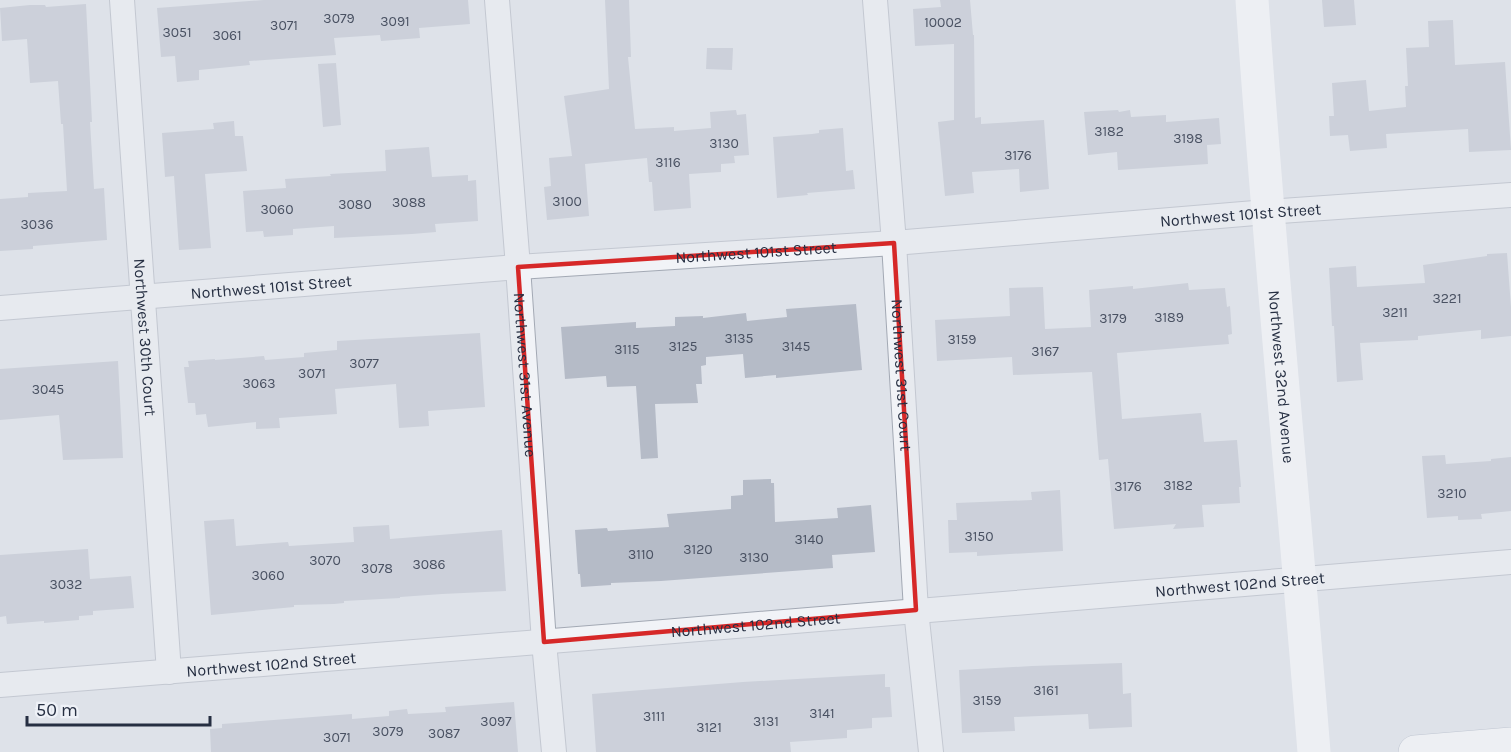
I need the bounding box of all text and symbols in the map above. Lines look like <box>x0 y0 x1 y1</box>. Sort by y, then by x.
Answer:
house number: 3079 <box>323 10 355 27</box>
house number: 3091 <box>380 13 410 30</box>
house number: 10002 <box>924 14 962 31</box>
house number: 3071 <box>270 17 298 34</box>
house number: 3051 <box>162 24 192 41</box>
house number: 3061 <box>212 27 242 44</box>
house number: 3182 <box>1094 123 1124 140</box>
house number: 3198 <box>1173 130 1203 147</box>
house number: 3130 <box>709 135 739 152</box>
house number: 3176 <box>1004 147 1032 164</box>
house number: 3116 <box>655 154 681 171</box>
house number: 3100 <box>552 193 582 210</box>
house number: 3088 <box>392 194 426 211</box>
house number: 3080 <box>338 196 372 213</box>
street label: Northwest 101st Street <box>1159 199 1322 230</box>
house number: 3060 <box>261 201 293 218</box>
house number: 3036 <box>21 216 53 233</box>
street label: Northwest 101st Street <box>675 237 837 266</box>
street label: Northwest 30th Court <box>131 258 161 417</box>
street label: Northwest 101st Street <box>190 271 352 302</box>
street label: Northwest 32nd Avenue <box>1265 290 1299 464</box>
house number: 3221 <box>1432 290 1462 307</box>
street label: Northwest 31st Avenue <box>510 292 541 458</box>
street label: Northwest 31st Court <box>888 298 916 452</box>
house number: 3211 <box>1382 304 1408 321</box>
house number: 3189 <box>1154 309 1184 326</box>
house number: 3179 <box>1099 310 1127 327</box>
house number: 3135 <box>724 330 754 347</box>
house number: 3159 <box>948 331 976 348</box>
house number: 3125 <box>669 338 698 355</box>
house number: 3145 <box>782 338 810 355</box>
house number: 3115 <box>614 341 640 358</box>
house number: 3167 <box>1031 343 1059 360</box>
house number: 3077 <box>349 355 379 372</box>
house number: 3071 <box>298 365 326 382</box>
house number: 3063 <box>243 375 275 392</box>
house number: 3045 <box>32 381 64 398</box>
house number: 3182 <box>1163 477 1193 494</box>
house number: 3176 <box>1114 478 1142 495</box>
house number: 3210 <box>1437 485 1467 502</box>
house number: 3150 <box>964 528 994 545</box>
house number: 3140 <box>794 531 824 548</box>
house number: 3120 <box>683 541 713 558</box>
house number: 3110 <box>628 546 654 563</box>
house number: 3130 <box>739 549 769 566</box>
house number: 3070 <box>309 552 341 569</box>
house number: 3086 <box>412 556 446 573</box>
house number: 3078 <box>361 560 393 577</box>
house number: 3060 <box>252 567 284 584</box>
street label: Northwest 102nd Street <box>1154 568 1325 600</box>
house number: 3032 <box>50 576 82 593</box>
street label: Northwest 102nd Street <box>670 608 841 641</box>
street label: Northwest 102nd Street <box>186 648 357 680</box>
house number: 3161 <box>1033 682 1059 699</box>
scale bar <box>27 689 210 727</box>
house number: 3159 <box>973 692 1001 709</box>
text: 50 m <box>36 699 78 721</box>
house number: 3141 <box>809 705 835 722</box>
house number: 3111 <box>643 708 665 725</box>
house number: 3097 <box>480 713 512 730</box>
house number: 3131 <box>753 713 779 730</box>
house number: 3121 <box>696 719 722 736</box>
house number: 3079 <box>372 723 404 740</box>
house number: 3087 <box>428 725 460 742</box>
house number: 3071 <box>323 729 351 746</box>

